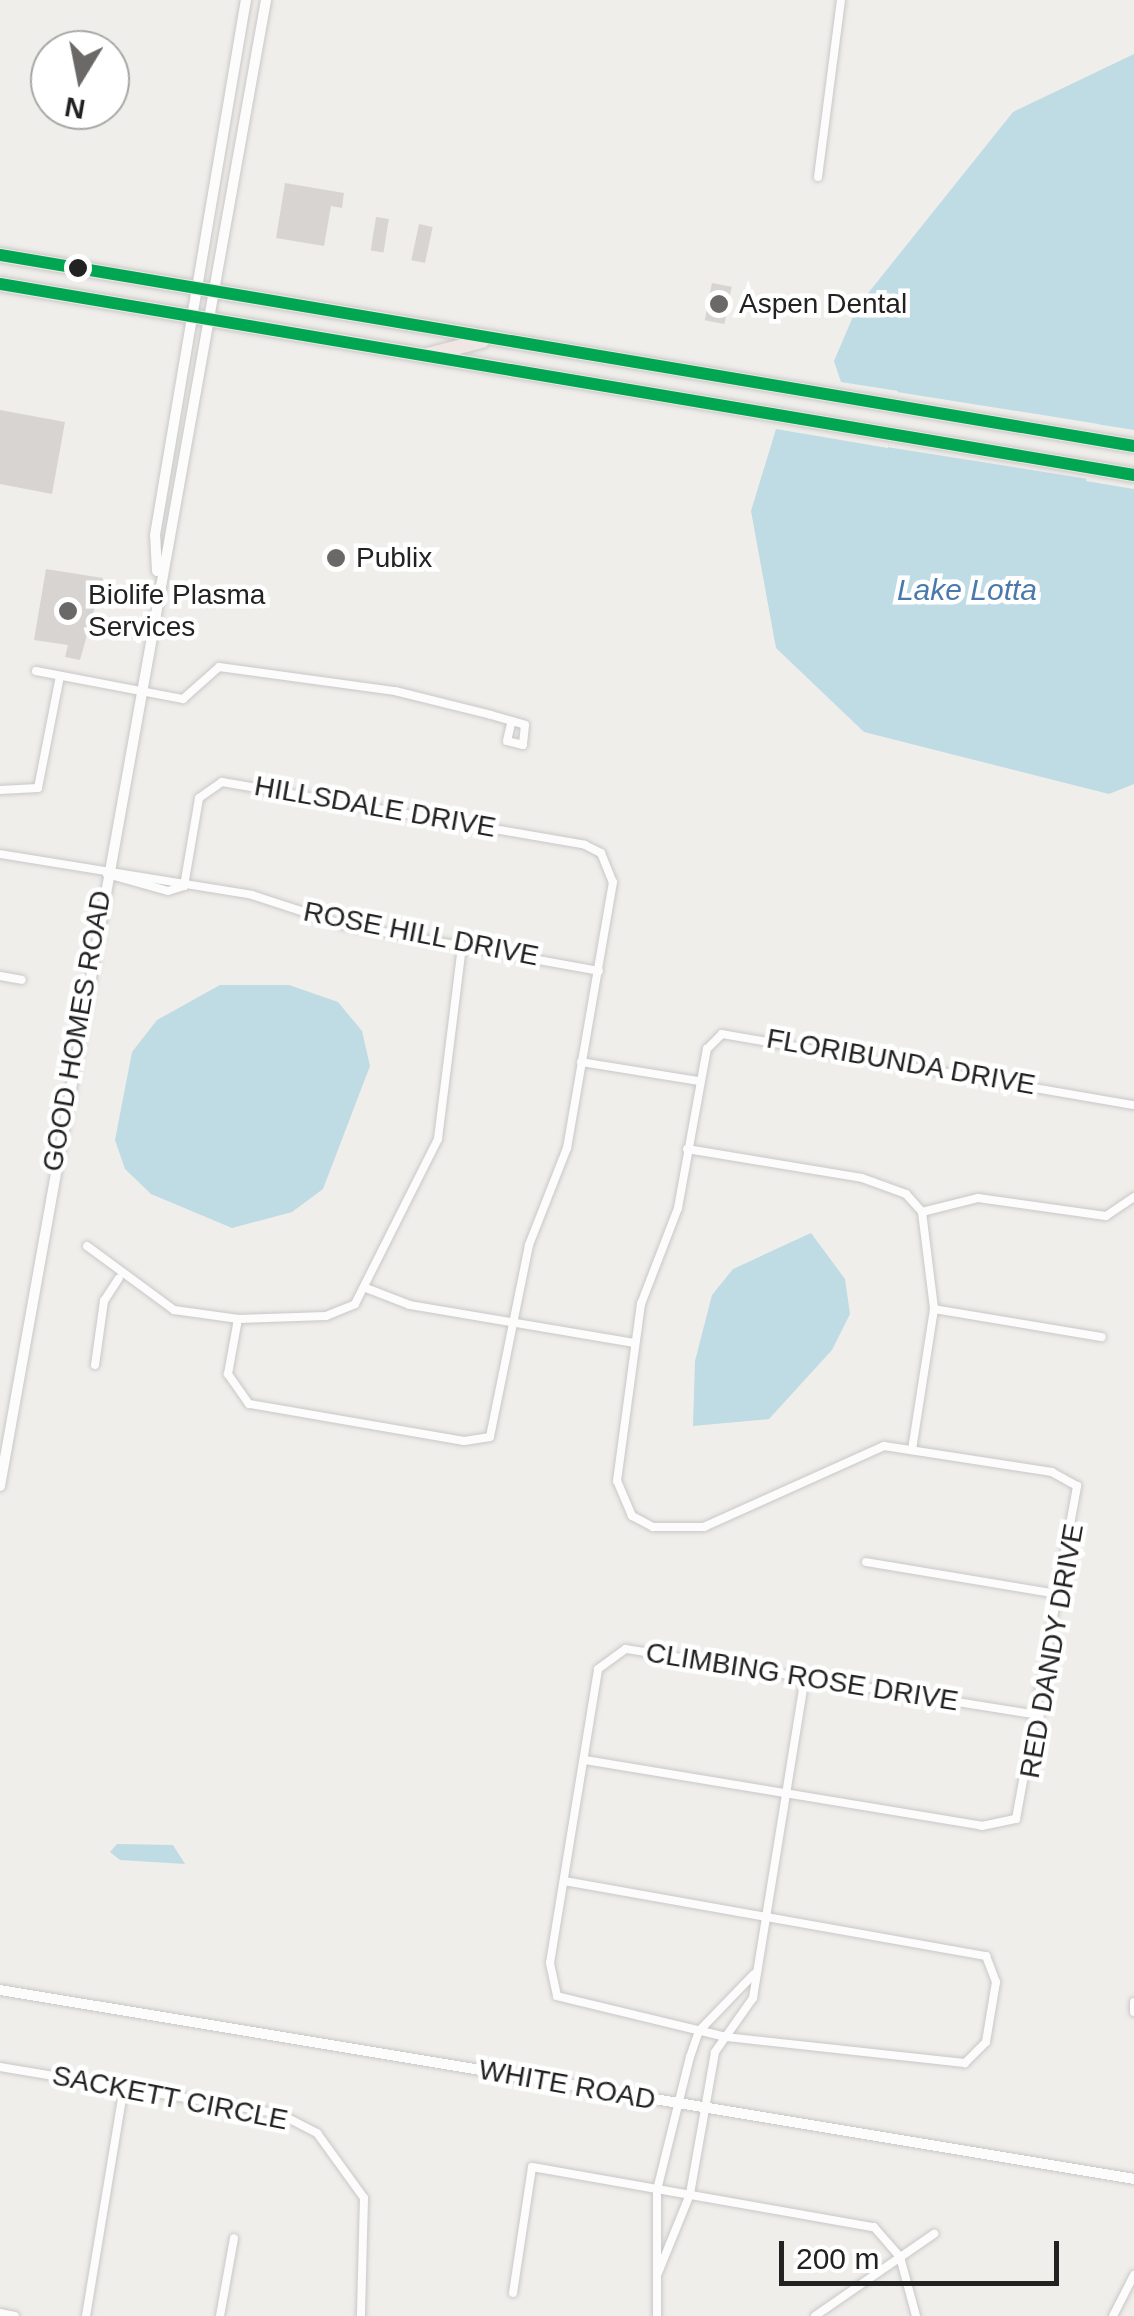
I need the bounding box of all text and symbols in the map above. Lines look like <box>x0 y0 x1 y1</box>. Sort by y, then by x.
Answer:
north arrow <box>30 30 130 130</box>
text: N <box>62 91 88 125</box>
unlabelled marker <box>68 258 88 278</box>
place label: Aspen Dental <box>739 287 907 321</box>
marker: Aspen Dental <box>708 293 730 315</box>
place label: Publix <box>356 541 432 575</box>
marker: Publix <box>325 547 347 569</box>
water label: Lake Lotta <box>897 572 1037 608</box>
place label: Biolife Plasma Services <box>88 578 265 644</box>
marker: Biolife Plasma Services <box>57 600 79 622</box>
street label: HILLSDALE DRIVE <box>252 769 498 845</box>
street label: GOOD HOMES ROAD <box>36 888 118 1174</box>
street label: ROSE HILL DRIVE <box>300 895 542 973</box>
street label: FLORIBUNDA DRIVE <box>763 1022 1039 1102</box>
street label: RED DANDY DRIVE <box>1013 1521 1091 1781</box>
street label: CLIMBING ROSE DRIVE <box>643 1636 961 1718</box>
street label: WHITE ROAD <box>476 2053 658 2117</box>
street label: SACKETT CIRCLE <box>49 2059 291 2137</box>
scale bar <box>784 2221 1064 2283</box>
text: 200 m <box>796 2242 879 2275</box>

